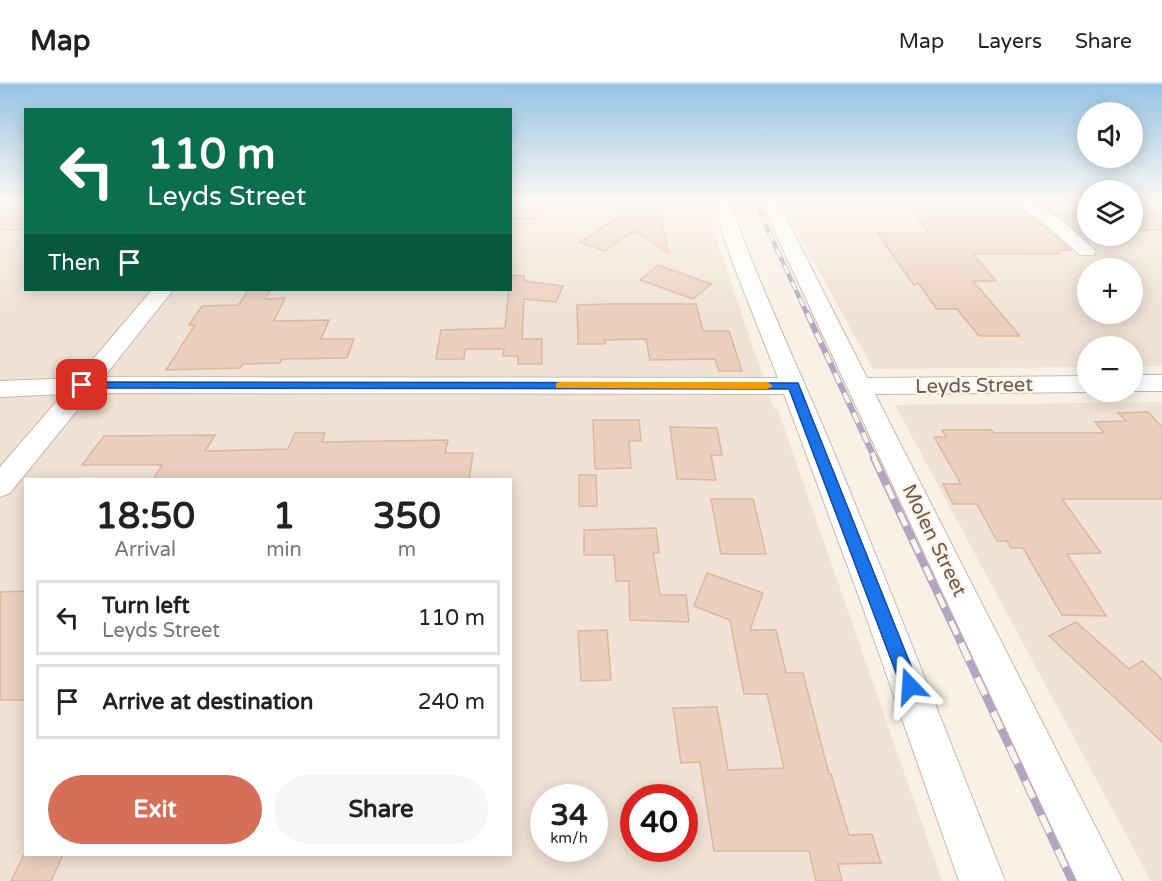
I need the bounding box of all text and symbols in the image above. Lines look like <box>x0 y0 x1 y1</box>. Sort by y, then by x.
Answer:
text: Map <box>30 24 90 58</box>
text: Map <box>899 29 944 54</box>
text: Layers <box>977 29 1042 54</box>
text: Share <box>1075 29 1132 54</box>
map controls <box>1077 102 1143 402</box>
button: sound <box>1077 102 1143 168</box>
text: 110 m <box>147 129 276 180</box>
icon: left <box>48 132 126 210</box>
text: Leyds Street <box>147 180 306 213</box>
button: layers <box>1077 180 1143 246</box>
icon: arrive <box>113 246 146 279</box>
text: Then <box>48 250 101 276</box>
button: + <box>1077 258 1143 324</box>
button: − <box>1077 336 1143 402</box>
pin <box>56 359 107 410</box>
icon: arrive <box>65 368 98 401</box>
street label: Leyds Street <box>915 373 1034 399</box>
street label: Molen Street <box>897 480 972 601</box>
text: 18:50 <box>95 495 195 538</box>
text: 1 <box>273 495 295 538</box>
text: 350 <box>373 495 441 538</box>
text: Arrival <box>114 538 176 562</box>
text: min <box>266 538 302 562</box>
text: m <box>398 538 416 562</box>
text: Turn left <box>102 593 190 619</box>
icon: left <box>51 601 84 634</box>
text: 110 m <box>418 605 485 631</box>
text: Leyds Street <box>102 619 220 643</box>
position arrow <box>878 654 942 718</box>
icon: arrive <box>51 685 84 718</box>
text: Arrive at destination <box>102 689 313 715</box>
text: 240 m <box>418 689 485 715</box>
button: Exit <box>48 775 262 844</box>
button: Share <box>274 775 488 844</box>
speed limit sign: 40 <box>620 784 698 862</box>
text: 34 <box>550 797 588 834</box>
text: km/h <box>550 829 588 847</box>

